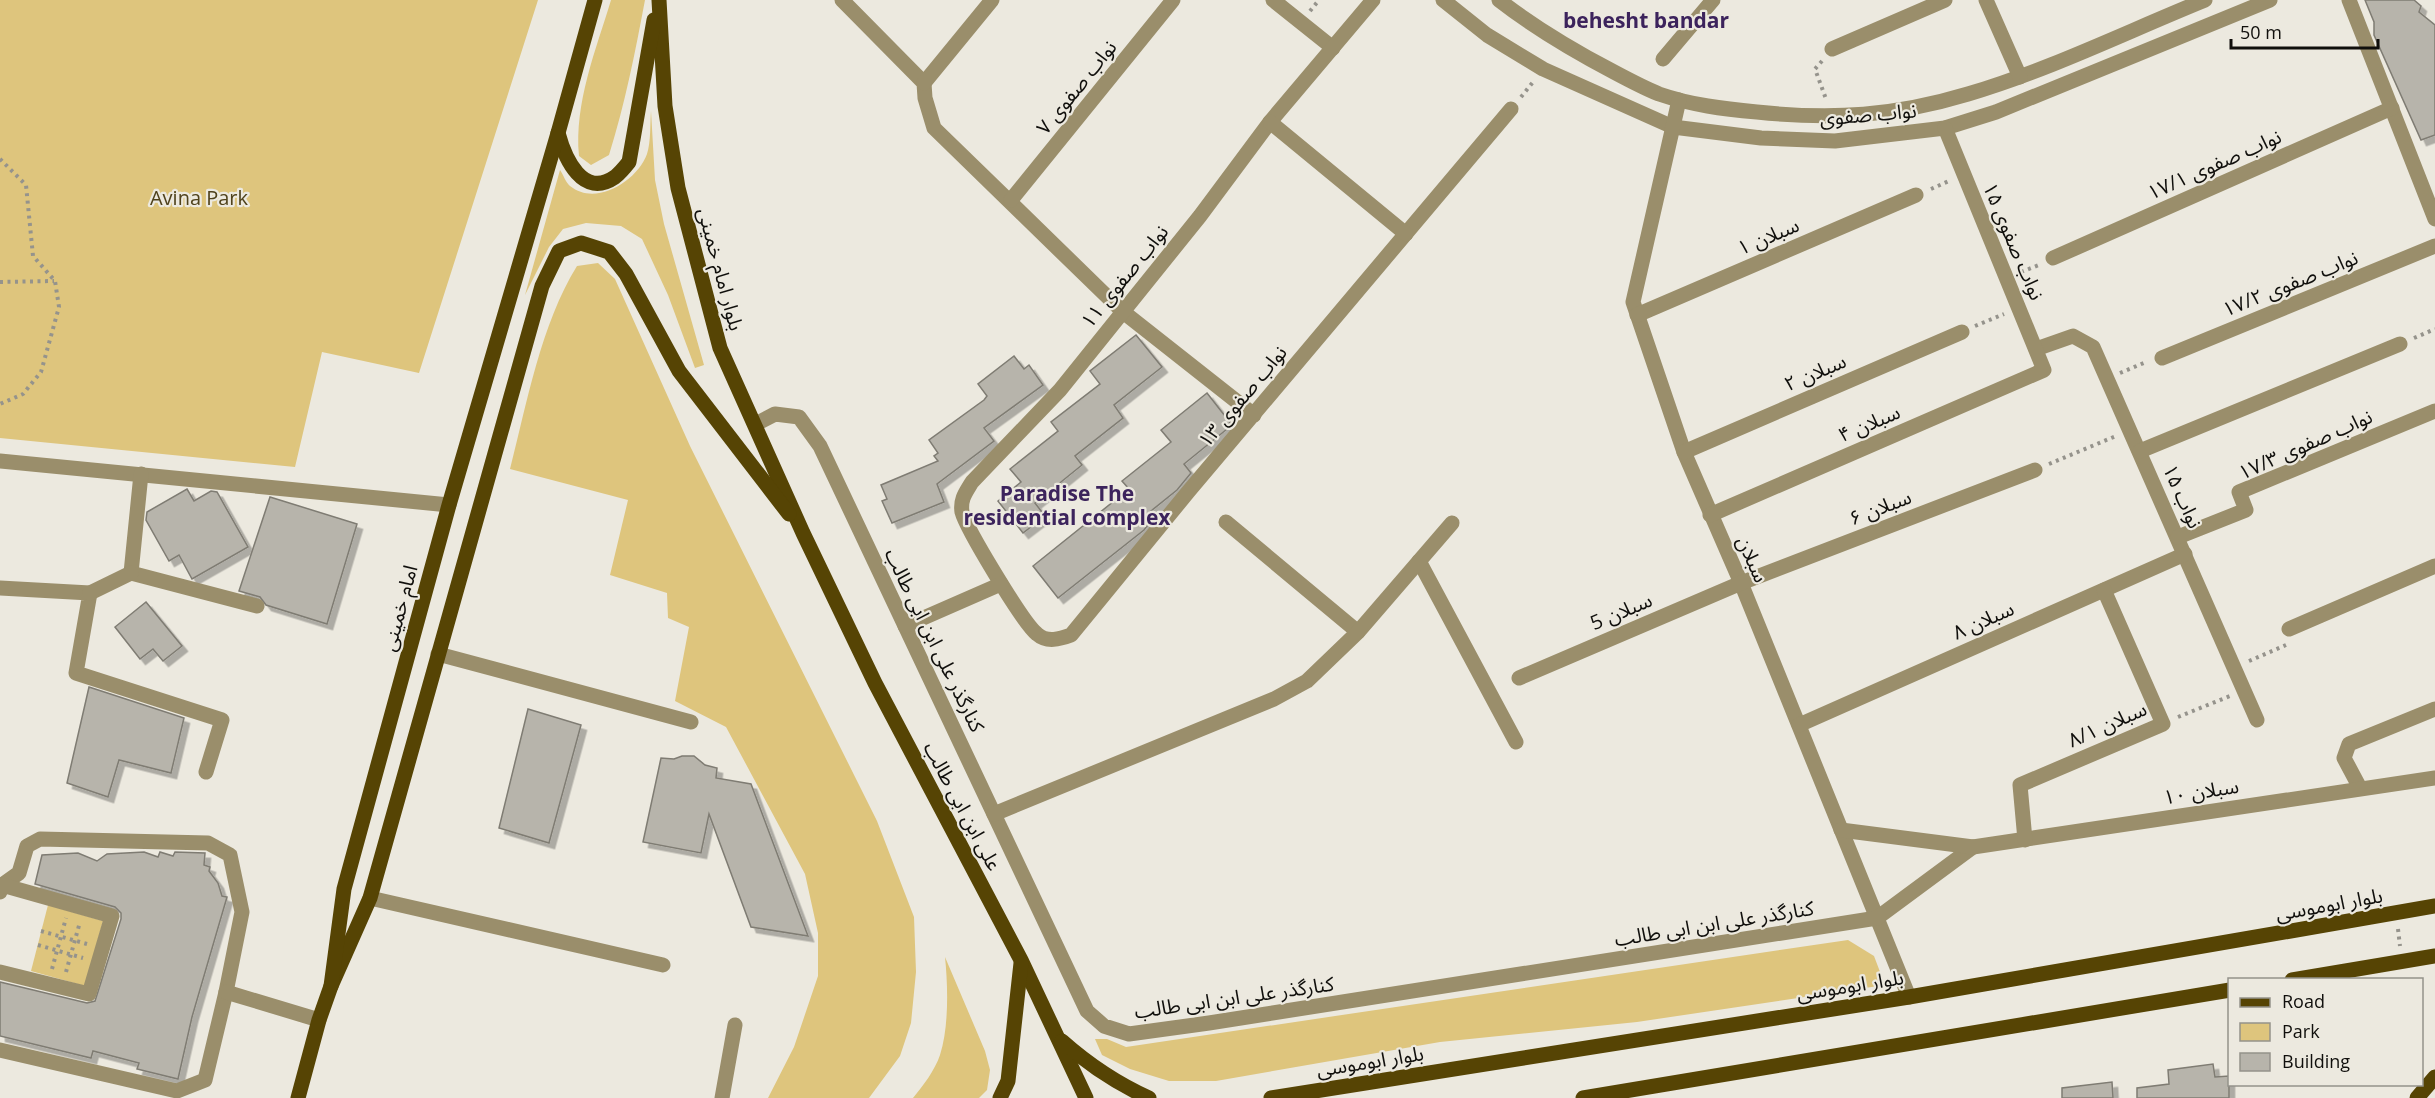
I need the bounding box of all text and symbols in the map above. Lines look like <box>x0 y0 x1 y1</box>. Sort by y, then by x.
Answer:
district label: behesht bandar <box>1563 6 1729 34</box>
scale bar <box>2231 12 2378 50</box>
text: 50 m <box>2240 20 2282 44</box>
street label: نواب صفوی ۷ <box>1030 34 1122 140</box>
street label: نواب صفوی <box>1818 96 1918 132</box>
street label: نواب صفوی ۱۷/۱ <box>2143 122 2285 206</box>
street label: نواب صفوی ۱۵ <box>1977 178 2051 304</box>
park label: Avina Park <box>150 184 249 211</box>
street label: بلوار امام خمینی <box>690 204 750 334</box>
street label: سبلان ۱ <box>1733 211 1803 261</box>
street label: نواب صفوی ۱۱ <box>1074 219 1174 333</box>
street label: نواب صفوی ۱۷/۲ <box>2218 243 2362 323</box>
street label: نواب صفوی ۱۳ <box>1191 339 1293 453</box>
street label: سبلان ۲ <box>1780 347 1850 397</box>
street label: سبلان ۴ <box>1834 398 1904 448</box>
street label: نواب صفوی ۱۷/۳ <box>2234 402 2376 486</box>
street label: نواب ۱۵ <box>2157 460 2209 532</box>
district label: Paradise The residential complex <box>963 479 1171 531</box>
street label: سبلان ۶ <box>1845 483 1915 531</box>
street label: سبلان <box>1731 531 1775 587</box>
street label: کنارگذر علی ابن ابی طالب <box>879 544 992 737</box>
street label: امام خمینی <box>375 562 425 655</box>
street label: سبلان 5 <box>1586 586 1656 636</box>
street label: سبلان ۸ <box>1948 594 2018 646</box>
street label: سبلان ۸/۱ <box>2063 695 2151 753</box>
street label: علی ابن ابی طالب <box>918 737 1008 875</box>
street label: سبلان ۱۰ <box>2161 772 2241 810</box>
street label: بلوار ابوموسی <box>2273 881 2385 927</box>
street label: کنارگذر علی ابن ابی طالب <box>1612 894 1816 952</box>
street label: بلوار ابوموسی <box>1795 963 1905 1007</box>
street label: کنارگذر علی ابن ابی طالب <box>1132 970 1336 1024</box>
legend <box>2228 978 2423 1086</box>
text: Road <box>2282 989 2325 1013</box>
text: Park <box>2282 1019 2320 1043</box>
street label: بلوار ابوموسی <box>1315 1039 1425 1083</box>
text: Building <box>2282 1049 2350 1073</box>

